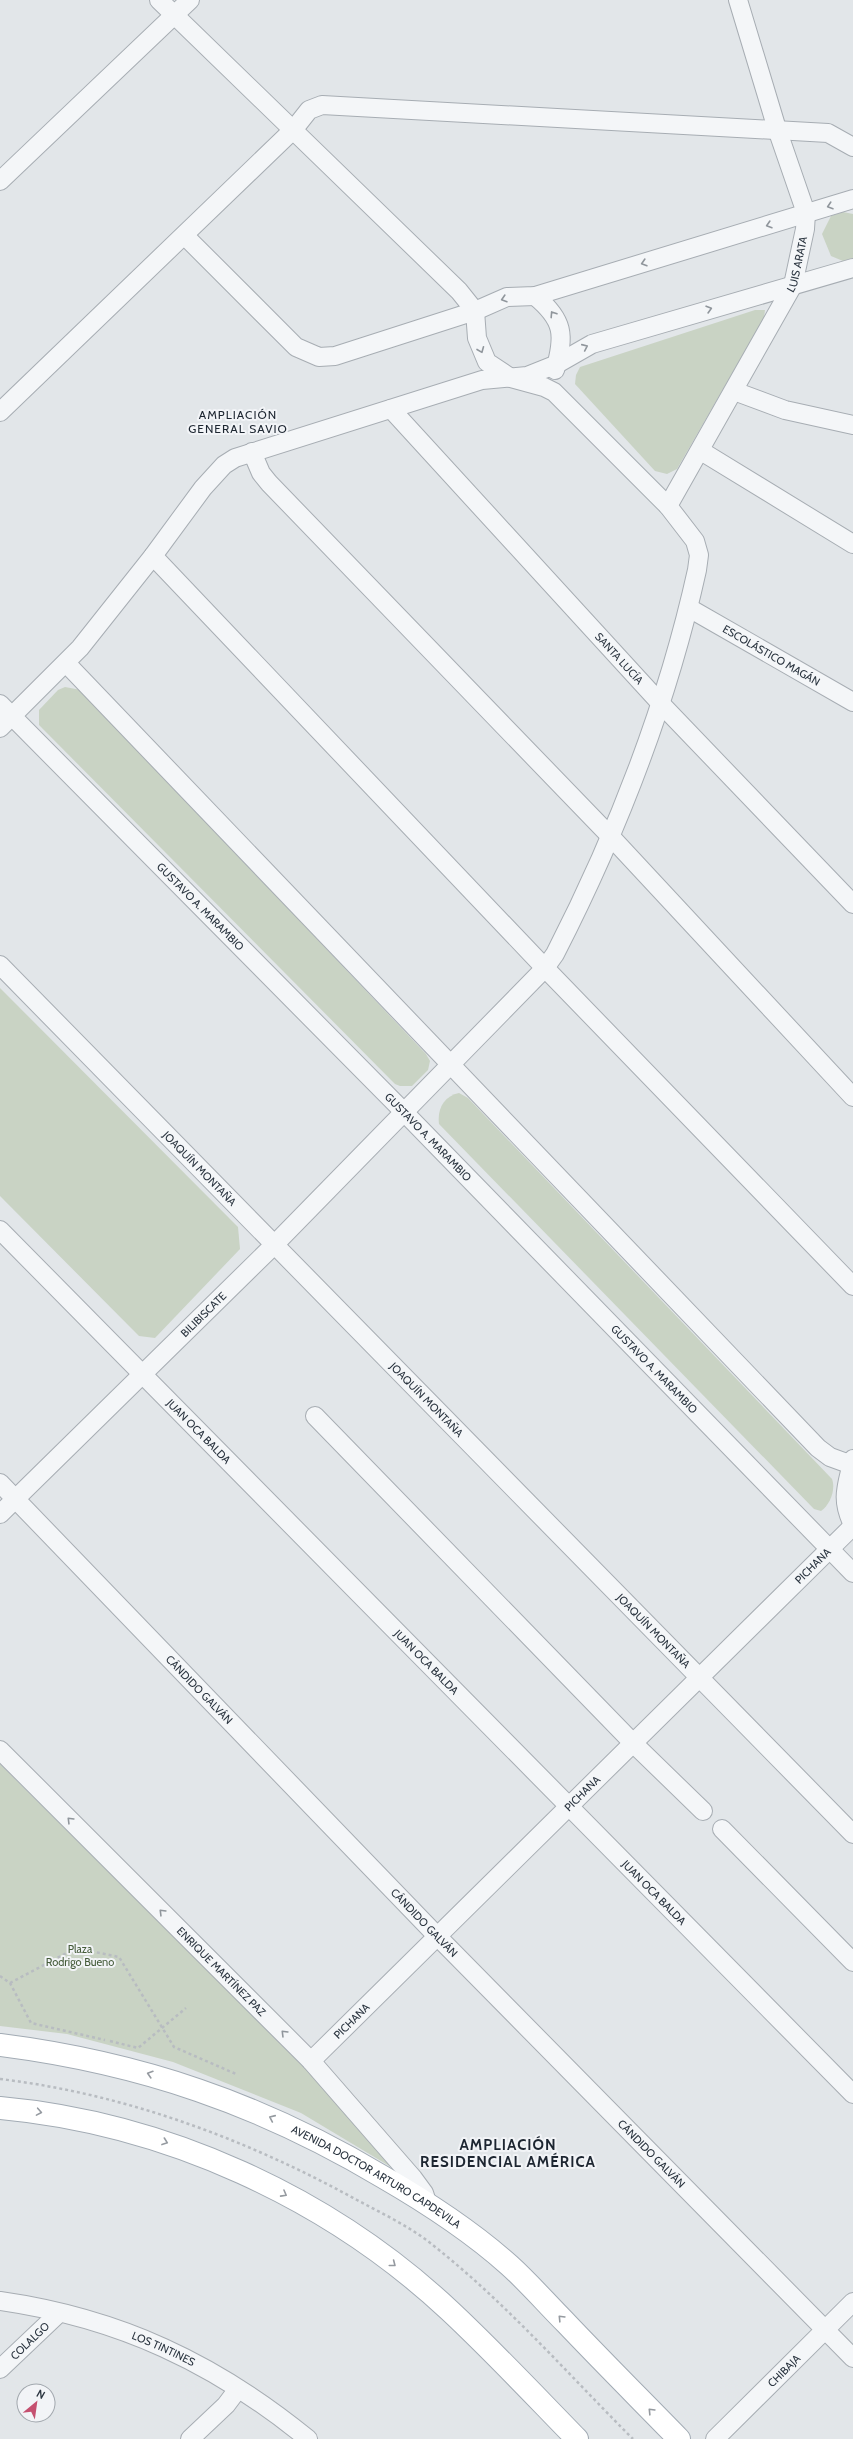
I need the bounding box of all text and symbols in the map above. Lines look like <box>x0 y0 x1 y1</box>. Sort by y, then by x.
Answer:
one-way arrow <box>826 201 833 210</box>
one-way arrow <box>765 220 772 229</box>
street label: LUIS ARATA <box>783 235 810 295</box>
one-way arrow <box>641 258 648 267</box>
one-way arrow <box>500 294 507 303</box>
one-way arrow <box>706 305 713 314</box>
one-way arrow <box>550 311 558 318</box>
one-way arrow <box>581 344 588 352</box>
one-way arrow <box>477 346 485 353</box>
district label: AMPLIACIÓN GENERAL SAVIO <box>188 407 288 436</box>
street label: ESCOLÁSTICO MAGÁN <box>720 622 823 689</box>
street label: SANTA LUCÍA <box>592 630 647 687</box>
street label: GUSTAVO A. MARAMBIO <box>154 860 248 954</box>
street label: GUSTAVO A. MARAMBIO <box>382 1090 475 1185</box>
street label: JOAQUÍN MONTAÑA <box>159 1127 239 1209</box>
street label: BILIBISCATE <box>178 1289 229 1340</box>
street label: GUSTAVO A. MARAMBIO <box>608 1322 701 1417</box>
street label: JOAQUÍN MONTAÑA <box>386 1359 466 1440</box>
street label: JUAN OCA BALDA <box>163 1395 234 1467</box>
street label: PICHANA <box>792 1545 834 1587</box>
street label: JOAQUÍN MONTAÑA <box>613 1590 693 1671</box>
street label: JUAN OCA BALDA <box>391 1626 462 1698</box>
street label: CÁNDIDO GALVÁN <box>163 1652 236 1727</box>
street label: PICHANA <box>561 1772 603 1814</box>
one-way arrow <box>67 1817 75 1825</box>
street label: JUAN OCA BALDA <box>618 1856 689 1928</box>
street label: CÁNDIDO GALVÁN <box>388 1885 461 1960</box>
one-way arrow <box>159 1909 167 1917</box>
street label: ENRIQUE MARTÍNEZ PAZ <box>174 1924 269 2019</box>
park label: Plaza Rodrigo Bueno <box>46 1942 114 1969</box>
street label: PICHANA <box>331 2000 373 2042</box>
one-way arrow <box>281 2030 289 2038</box>
one-way arrow <box>146 2070 153 2079</box>
one-way arrow <box>36 2107 42 2116</box>
one-way arrow <box>268 2115 276 2123</box>
street label: CÁNDIDO GALVÁN <box>615 2117 688 2191</box>
street label: AVENIDA DOCTOR ARTURO CAPDEVILA <box>289 2122 464 2232</box>
district label: AMPLIACIÓN RESIDENCIAL AMÉRICA <box>420 2135 596 2171</box>
one-way arrow <box>162 2138 169 2146</box>
one-way arrow <box>280 2190 287 2197</box>
one-way arrow <box>389 2259 396 2266</box>
one-way arrow <box>558 2315 566 2323</box>
street label: COLALGO <box>7 2319 53 2363</box>
street label: LOS TINTINES <box>130 2328 198 2369</box>
street label: CHIBAJA <box>765 2351 803 2390</box>
north arrow <box>16 2383 56 2423</box>
text: N <box>34 2386 48 2402</box>
one-way arrow <box>649 2408 656 2416</box>

